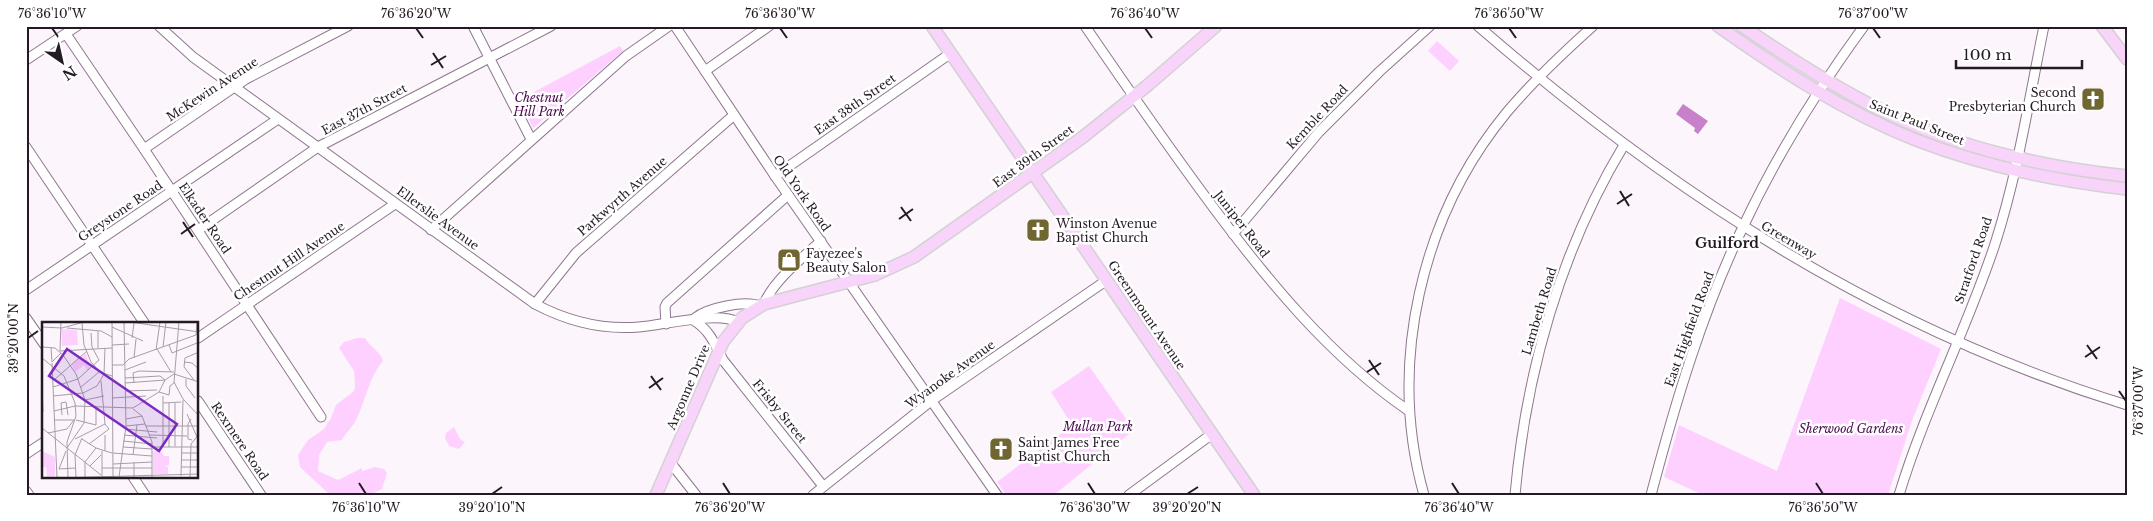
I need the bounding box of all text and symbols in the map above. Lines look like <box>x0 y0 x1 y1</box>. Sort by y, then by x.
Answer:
text: 76°36'10"W <box>18 6 87 21</box>
text: 76°36'20"W <box>381 6 452 21</box>
text: 76°36'30"W <box>745 6 816 21</box>
text: 76°36'40"W <box>1110 6 1180 21</box>
text: 76°36'50"W <box>1474 6 1544 21</box>
text: 76°37'00"W <box>1838 6 1909 21</box>
north arrow <box>38 38 88 88</box>
scale bar <box>1956 38 2082 70</box>
text: 100 m <box>1963 45 2012 64</box>
street label: McKewin Avenue <box>163 54 261 124</box>
text: N <box>59 62 80 84</box>
street label: East 38th Street <box>811 70 899 138</box>
street label: East 37th Street <box>319 80 410 138</box>
street label: Kemble Road <box>1283 82 1351 152</box>
place label: Second Presbyterian Church <box>1949 85 2076 114</box>
church icon: Second Presbyterian Church <box>2080 86 2106 112</box>
park label: Chestnut Hill Park <box>512 90 565 119</box>
street label: Saint Paul Street <box>1867 96 1967 148</box>
street label: East 39th Street <box>990 121 1077 190</box>
street label: Old York Road <box>770 152 834 234</box>
street label: Parkwyrth Avenue <box>574 153 670 239</box>
street label: Greystone Road <box>75 177 165 245</box>
street label: Elkader Road <box>176 180 234 256</box>
street label: Ellerslie Avenue <box>394 183 482 253</box>
street label: Juniper Road <box>1210 186 1273 260</box>
street label: Stratford Road <box>1951 215 1995 305</box>
place label: Winston Avenue Baptist Church <box>1055 216 1157 245</box>
church icon: Winston Avenue Baptist Church <box>1025 217 1051 243</box>
street label: Chestnut Hill Avenue <box>231 218 347 304</box>
street label: Greenway <box>1759 218 1820 263</box>
district label: Guilford <box>1695 234 1759 252</box>
place label: Fayezee's Beauty Salon <box>806 246 886 275</box>
shop icon: Fayezee's Beauty Salon <box>776 247 802 273</box>
street label: Greenmount Avenue <box>1105 258 1189 372</box>
street label: Lambeth Road <box>1519 265 1559 357</box>
street label: East Highfield Road <box>1661 269 1717 389</box>
text: 39°20'00"N <box>6 303 21 373</box>
inset map <box>42 322 199 478</box>
street label: Wyanoke Avenue <box>902 337 998 412</box>
street label: Argonne Drive <box>663 342 713 433</box>
text: 76°37'00"W <box>2131 365 2146 436</box>
street label: Frisby Street <box>750 376 811 446</box>
street label: Rexmere Road <box>208 399 272 483</box>
park label: Mullan Park <box>1062 419 1133 434</box>
park label: Sherwood Gardens <box>1799 421 1904 436</box>
place label: Saint James Free Baptist Church <box>1018 435 1120 464</box>
church icon: Saint James Free Baptist Church <box>988 436 1014 462</box>
text: 76°36'10"W <box>332 500 401 515</box>
text: 39°20'10"N <box>459 500 526 515</box>
text: 76°36'20"W <box>695 500 766 515</box>
text: 76°36'30"W <box>1060 500 1131 515</box>
text: 39°20'20"N <box>1153 500 1222 515</box>
text: 76°36'40"W <box>1424 500 1494 515</box>
text: 76°36'50"W <box>1788 500 1858 515</box>

